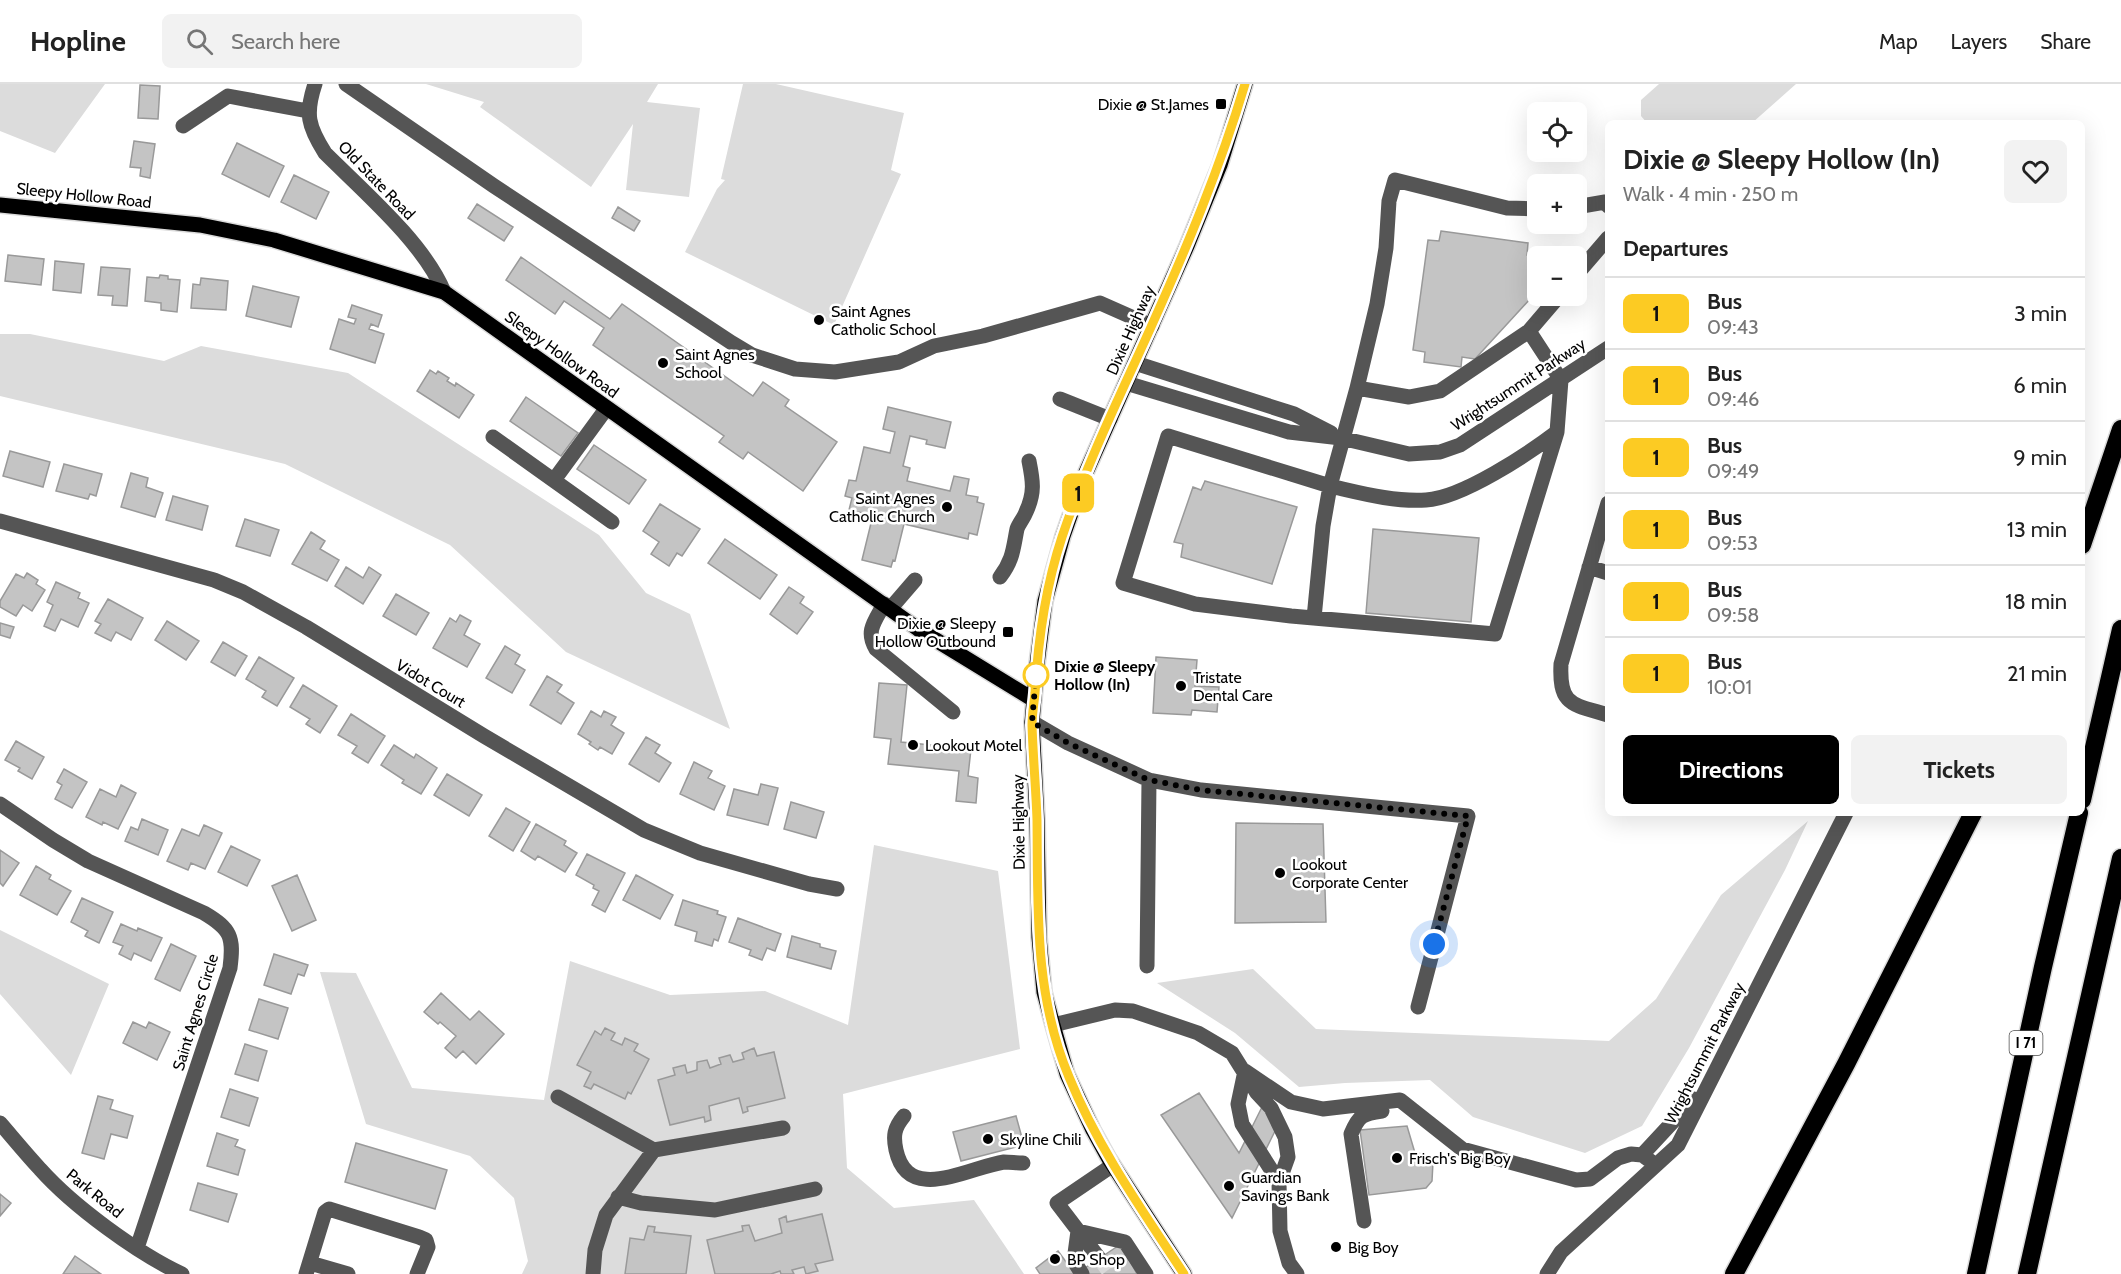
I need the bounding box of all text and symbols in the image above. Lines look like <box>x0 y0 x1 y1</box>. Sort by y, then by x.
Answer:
search box <box>162 14 582 68</box>
text: Hopline <box>30 24 126 58</box>
icon: search <box>183 25 216 58</box>
text: Search here <box>231 28 340 55</box>
text: Map <box>1879 29 1918 54</box>
text: Layers <box>1951 29 2007 54</box>
text: Share <box>2040 29 2091 54</box>
place label: Dixie @ St.James <box>1098 95 1209 114</box>
marker: Dixie @ St.James <box>1214 97 1228 111</box>
map controls <box>1527 102 1587 306</box>
button: locate <box>1527 102 1587 162</box>
street label: Old State Road <box>334 137 419 224</box>
button: heart <box>2004 140 2067 203</box>
text: Dixie @ Sleepy Hollow (In) <box>1623 142 1940 176</box>
button: + <box>1527 174 1587 234</box>
street label: Sleepy Hollow Road <box>15 179 152 212</box>
text: Walk · 4 min · 250 m <box>1623 182 1798 206</box>
text: Departures <box>1623 235 1728 262</box>
button: − <box>1527 246 1587 306</box>
street label: Dixie Highway <box>1102 283 1159 378</box>
text: Bus <box>1707 288 1742 315</box>
text: 3 min <box>2014 300 2067 327</box>
text: 1 <box>1652 301 1660 326</box>
place label: Saint Agnes Catholic School <box>831 302 936 339</box>
street label: Sleepy Hollow Road <box>501 307 622 402</box>
marker: Saint Agnes Catholic School <box>812 313 826 327</box>
text: 09:43 <box>1707 315 1759 339</box>
street label: Wrightsummit Parkway <box>1448 334 1589 435</box>
place label: Saint Agnes School <box>675 345 755 382</box>
marker: Saint Agnes School <box>656 356 670 370</box>
text: Bus <box>1707 360 1742 387</box>
text: 6 min <box>2013 372 2067 399</box>
text: 1 <box>1652 373 1660 398</box>
text: 09:46 <box>1707 387 1759 411</box>
text: Bus <box>1707 432 1742 459</box>
text: 9 min <box>2013 444 2067 471</box>
text: 1 <box>1652 445 1660 470</box>
text: 09:49 <box>1707 459 1759 483</box>
line badge: 1 <box>1058 474 1098 512</box>
text: 1 <box>1074 481 1082 506</box>
place label: Saint Agnes Catholic Church <box>829 489 935 526</box>
marker: Saint Agnes Catholic Church <box>940 500 954 514</box>
text: Bus <box>1707 504 1742 531</box>
text: 13 min <box>2007 516 2067 543</box>
text: 1 <box>1652 517 1660 542</box>
text: 09:53 <box>1707 531 1758 555</box>
text: Bus <box>1707 576 1742 603</box>
text: 18 min <box>2005 588 2067 615</box>
text: 1 <box>1652 589 1660 614</box>
text: 09:58 <box>1707 603 1759 627</box>
place label: Dixie @ Sleepy Hollow Outbound <box>875 614 996 651</box>
marker: Dixie @ Sleepy Hollow Outbound <box>1001 625 1015 639</box>
text: Bus <box>1707 648 1742 675</box>
street label: Vidot Court <box>393 655 469 712</box>
place label: Dixie @ Sleepy Hollow (In) <box>1054 657 1156 694</box>
text: 21 min <box>2007 660 2067 687</box>
text: 1 <box>1652 661 1660 686</box>
marker: Dixie @ Sleepy Hollow (In) <box>1023 662 1049 688</box>
place label: Tristate Dental Care <box>1193 668 1273 705</box>
text: 10:01 <box>1707 675 1752 699</box>
marker: Tristate Dental Care <box>1174 679 1188 693</box>
button: Directions <box>1623 735 1839 804</box>
button: Tickets <box>1851 735 2067 804</box>
place label: Lookout Motel <box>925 736 1022 755</box>
marker: Lookout Motel <box>906 738 920 752</box>
street label: Dixie Highway <box>1008 774 1029 870</box>
place label: Lookout Corporate Center <box>1292 855 1409 892</box>
marker: Lookout Corporate Center <box>1273 866 1287 880</box>
your location <box>1419 929 1449 959</box>
street label: Saint Agnes Circle <box>169 951 222 1073</box>
street label: Wrightsummit Parkway <box>1661 979 1748 1127</box>
road number: I 71 <box>2010 1031 2042 1055</box>
place label: Skyline Chili <box>1000 1130 1082 1149</box>
marker: Skyline Chili <box>981 1132 995 1146</box>
place label: Frisch's Big Boy <box>1409 1149 1511 1168</box>
marker: Frisch's Big Boy <box>1390 1151 1404 1165</box>
street label: Park Road <box>63 1165 127 1222</box>
place label: Guardian Savings Bank <box>1241 1168 1330 1205</box>
marker: Guardian Savings Bank <box>1222 1179 1236 1193</box>
place label: Big Boy <box>1348 1238 1399 1257</box>
marker: Big Boy <box>1329 1240 1343 1254</box>
place label: BP Shop <box>1067 1250 1125 1269</box>
marker: BP Shop <box>1048 1252 1062 1266</box>

